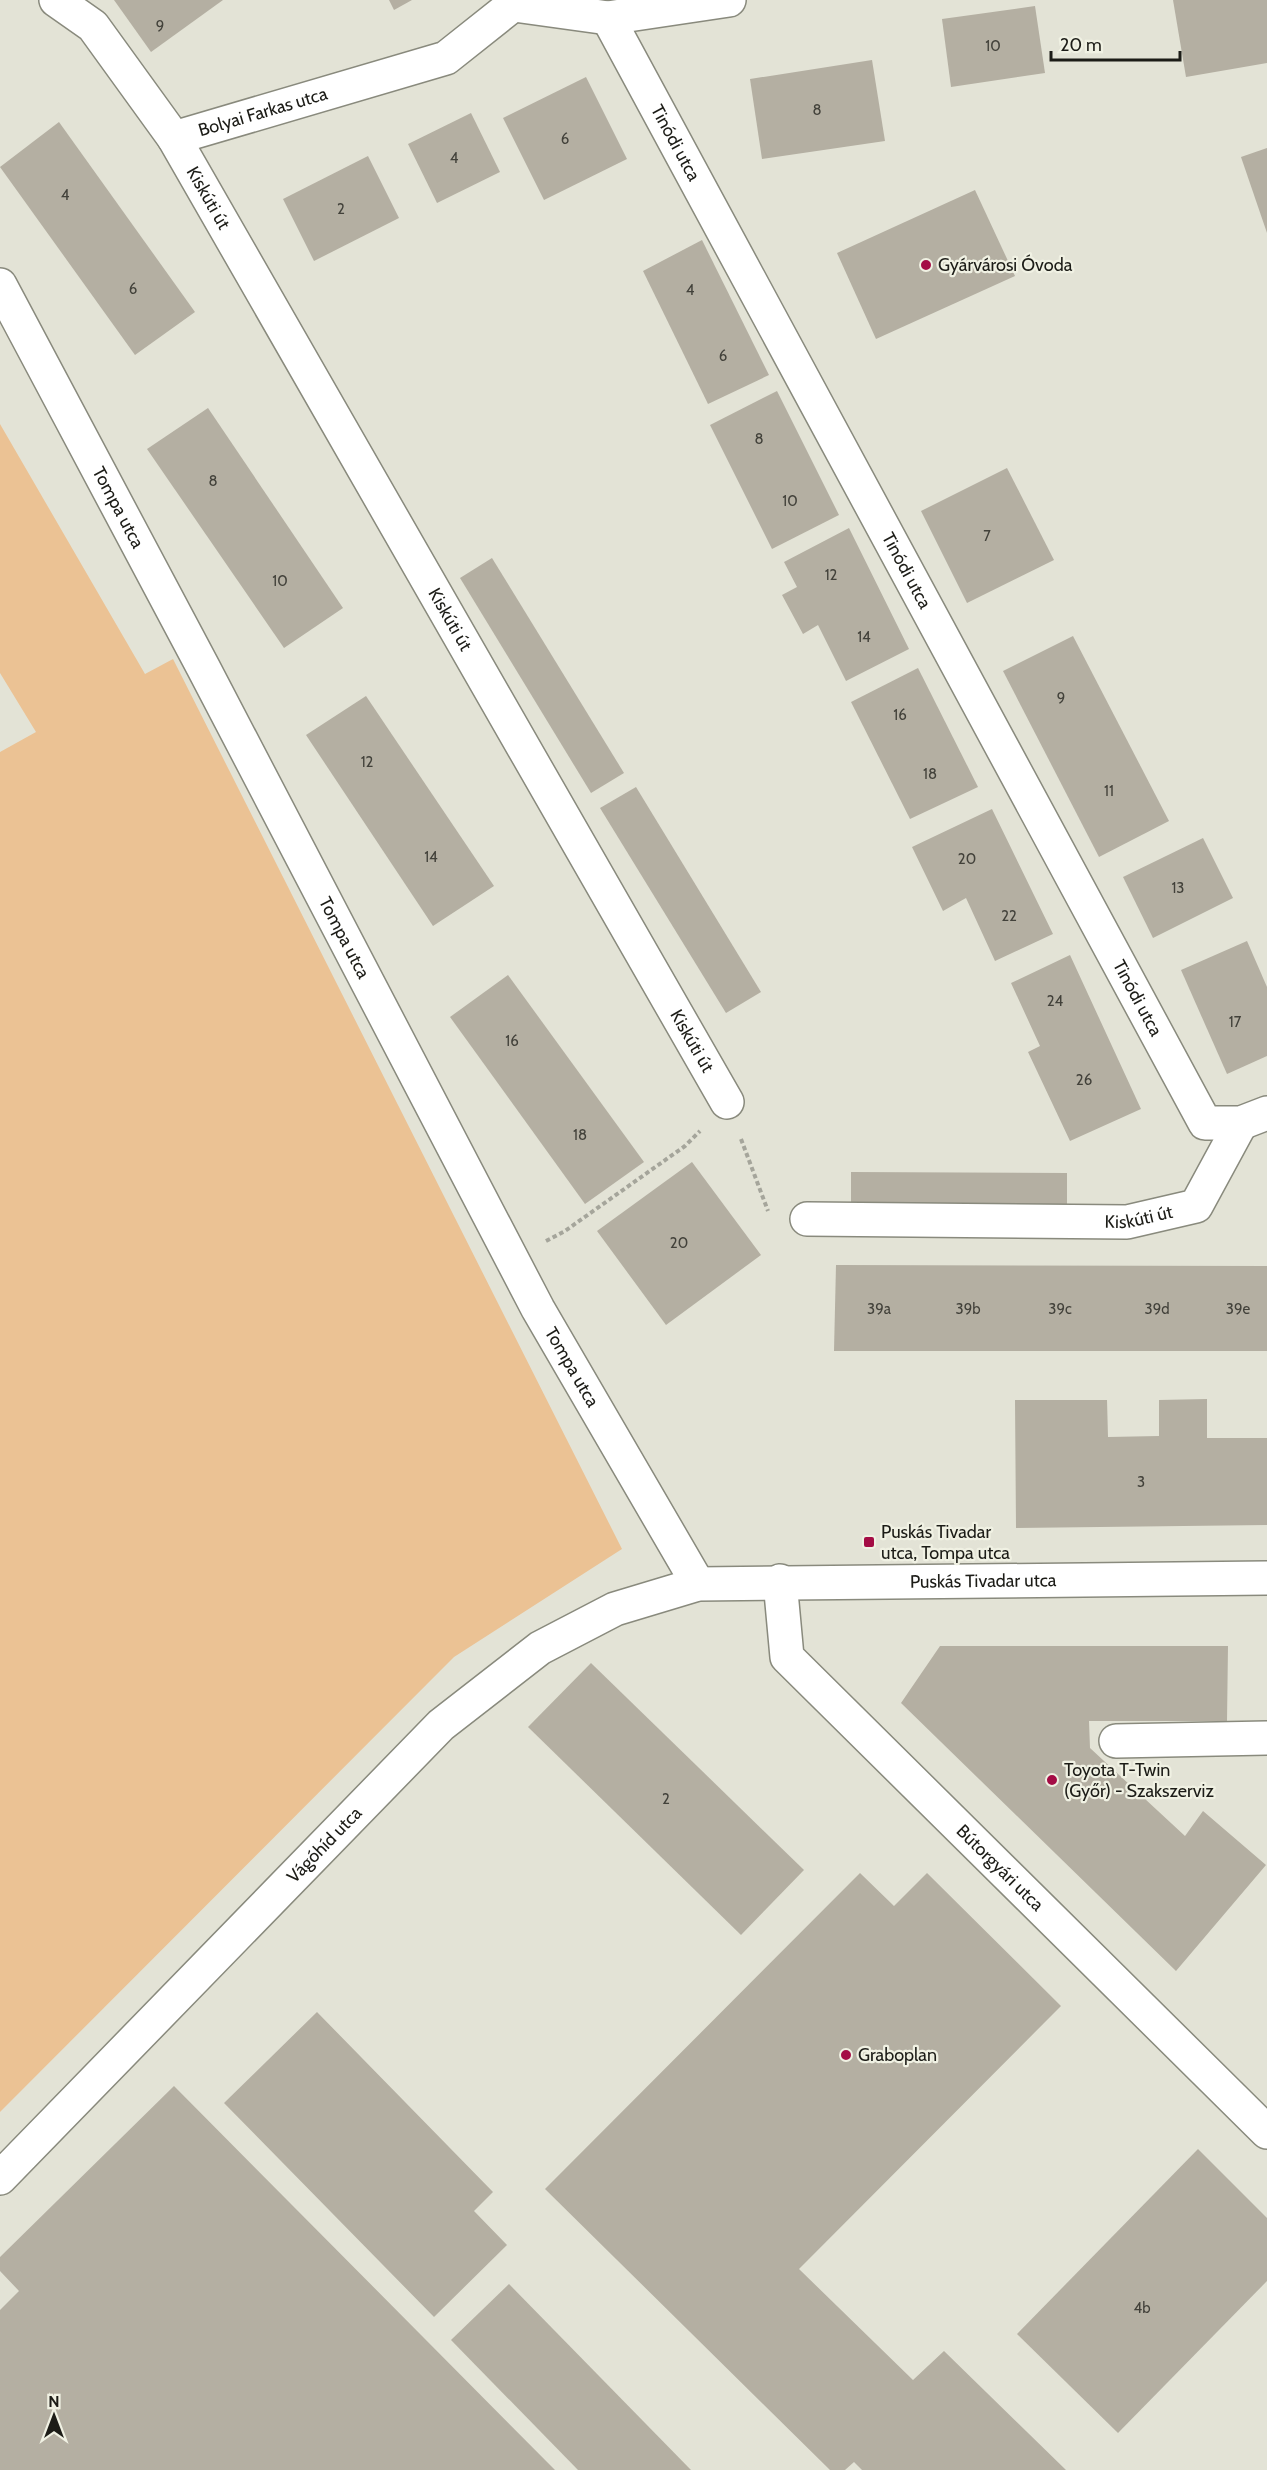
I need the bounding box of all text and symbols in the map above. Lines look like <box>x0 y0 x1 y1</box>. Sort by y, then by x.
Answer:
house number: 9 <box>156 17 164 35</box>
scale bar <box>1051 24 1180 62</box>
text: 20 m <box>1060 34 1102 56</box>
house number: 10 <box>985 37 1001 55</box>
street label: Bolyai Farkas utca <box>196 82 330 141</box>
street label: Tinódi utca <box>646 101 705 185</box>
house number: 8 <box>812 101 822 119</box>
house number: 6 <box>561 130 569 148</box>
house number: 4 <box>450 149 459 167</box>
street label: Kiskúti út <box>182 162 235 233</box>
house number: 4 <box>61 186 70 204</box>
house number: 2 <box>337 200 345 218</box>
place label: Gyárvárosi Óvoda <box>938 254 1073 276</box>
marker: Gyárvárosi Óvoda <box>919 258 933 272</box>
house number: 6 <box>129 280 137 298</box>
house number: 4 <box>686 281 695 299</box>
house number: 6 <box>719 347 727 365</box>
house number: 8 <box>754 430 764 448</box>
street label: Tompa utca <box>88 463 149 552</box>
house number: 8 <box>208 472 218 490</box>
house number: 10 <box>782 492 798 510</box>
house number: 7 <box>983 527 991 545</box>
street label: Tinódi utca <box>877 529 936 613</box>
house number: 12 <box>825 566 838 584</box>
house number: 10 <box>272 572 288 590</box>
street label: Kiskúti út <box>423 584 477 655</box>
house number: 14 <box>857 628 871 646</box>
house number: 9 <box>1057 689 1065 707</box>
house number: 16 <box>893 706 907 724</box>
house number: 12 <box>361 753 374 771</box>
house number: 18 <box>923 765 937 783</box>
house number: 11 <box>1104 782 1114 800</box>
house number: 14 <box>424 848 438 866</box>
house number: 20 <box>958 850 976 868</box>
house number: 13 <box>1171 879 1185 897</box>
street label: Tompa utca <box>314 893 375 983</box>
house number: 22 <box>1001 907 1017 925</box>
street label: Tinódi utca <box>1108 956 1167 1040</box>
house number: 24 <box>1047 992 1064 1010</box>
street label: Kiskúti út <box>665 1006 719 1076</box>
house number: 17 <box>1229 1013 1242 1031</box>
house number: 16 <box>505 1032 519 1050</box>
house number: 26 <box>1076 1071 1092 1089</box>
house number: 18 <box>573 1126 587 1144</box>
street label: Kiskúti út <box>1104 1201 1175 1233</box>
house number: 20 <box>670 1234 688 1252</box>
house number: 39a <box>867 1300 892 1318</box>
house number: 39b <box>956 1300 980 1318</box>
house number: 39c <box>1048 1300 1072 1318</box>
house number: 39d <box>1145 1300 1169 1318</box>
house number: 39e <box>1226 1300 1250 1318</box>
street label: Tompa utca <box>540 1323 604 1411</box>
house number: 3 <box>1137 1473 1145 1491</box>
place label: Puskás Tivadar utca, Tompa utca <box>881 1521 1010 1564</box>
marker: Puskás Tivadar utca, Tompa utca <box>862 1535 876 1549</box>
street label: Puskás Tivadar utca <box>910 1569 1057 1593</box>
place label: Toyota T-Twin (Győr) - Szakszerviz <box>1064 1759 1214 1802</box>
marker: Toyota T-Twin (Győr) - Szakszerviz <box>1045 1773 1059 1787</box>
house number: 2 <box>662 1790 670 1808</box>
street label: Vágóhíd utca <box>282 1802 367 1887</box>
street label: Bútorgyári utca <box>952 1820 1049 1916</box>
place label: Graboplan <box>858 2044 937 2066</box>
marker: Graboplan <box>839 2048 853 2062</box>
house number: 4b <box>1134 2299 1151 2317</box>
north arrow <box>24 2386 84 2446</box>
text: N <box>48 2392 60 2411</box>

